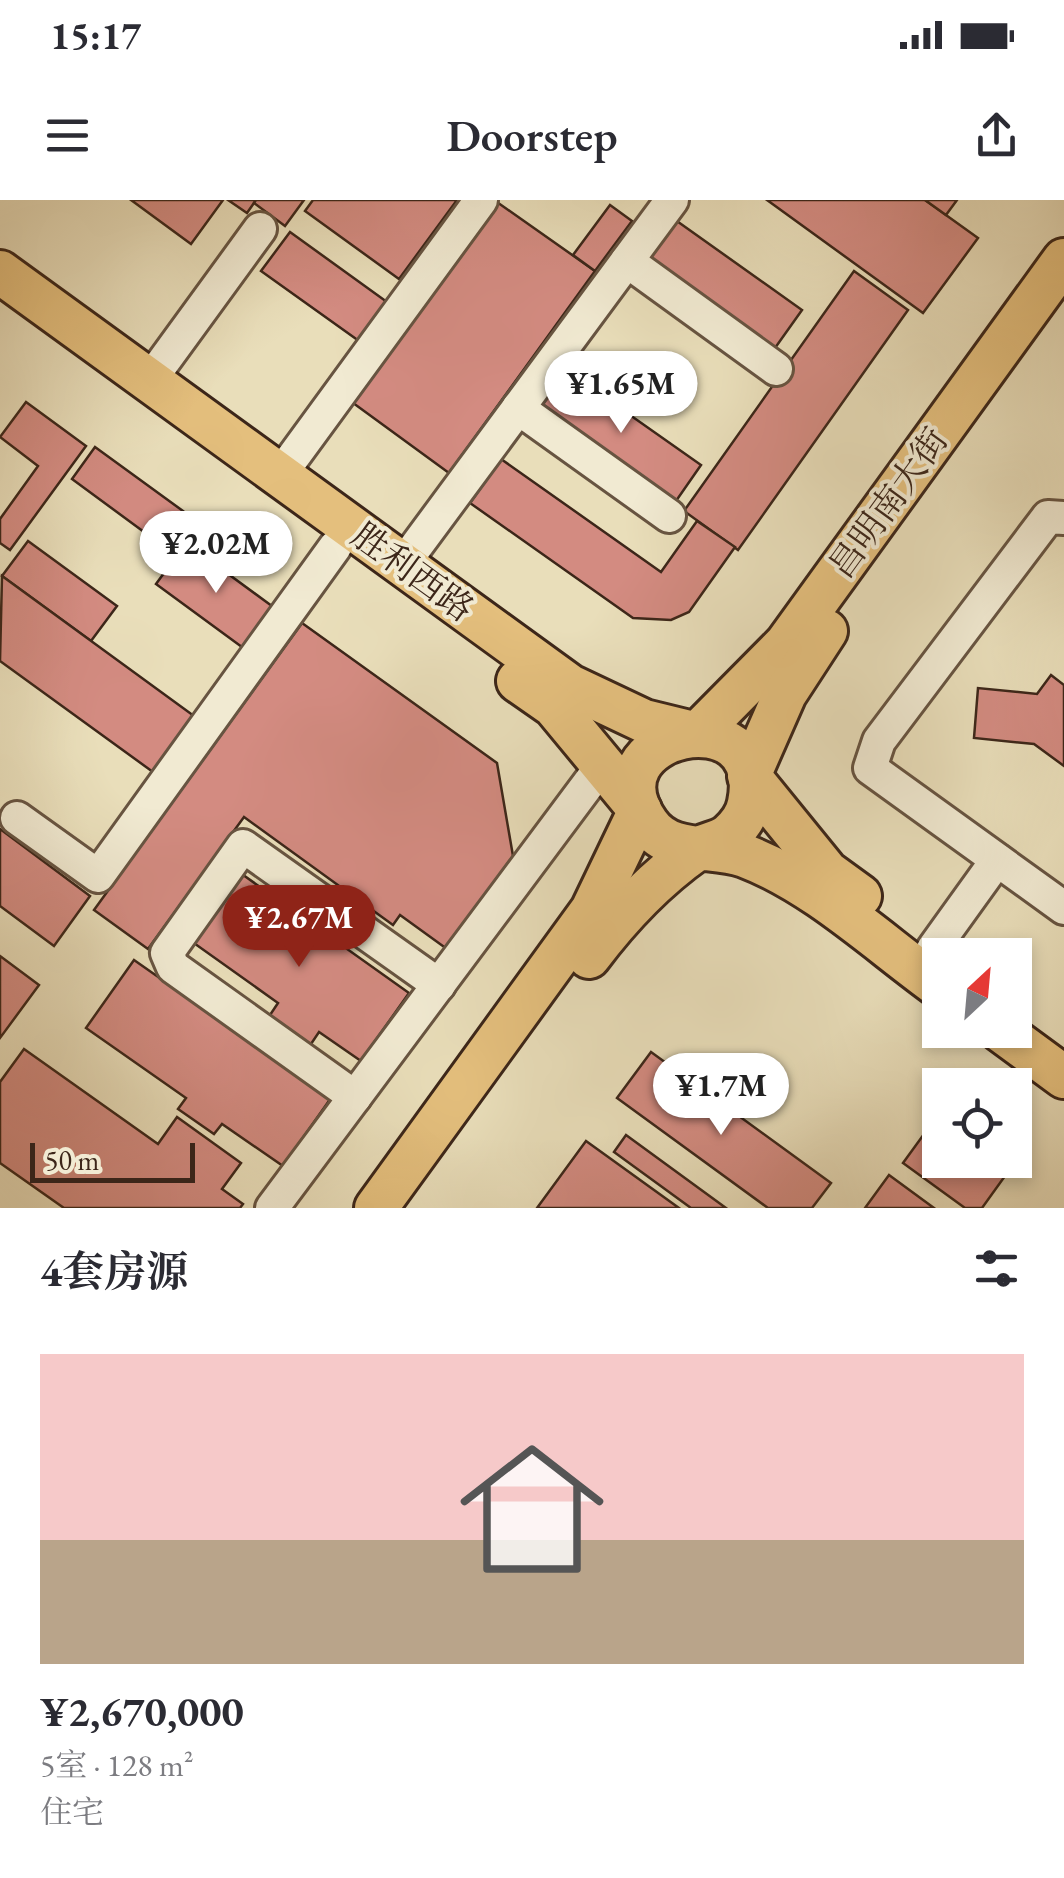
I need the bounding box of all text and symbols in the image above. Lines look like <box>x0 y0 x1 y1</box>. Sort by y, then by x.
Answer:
text: 15:17 <box>50 11 141 60</box>
text: Doorstep <box>446 106 618 164</box>
icon: menu <box>40 108 95 163</box>
icon: share <box>969 108 1024 163</box>
pin: ¥1.65M <box>540 351 702 436</box>
text: ¥1.65M <box>567 362 675 404</box>
street label: 昌明南大街 <box>818 419 957 587</box>
pin: ¥2.02M <box>135 511 297 596</box>
street label: 胜利西路 <box>343 512 483 631</box>
text: ¥2.02M <box>162 522 270 564</box>
pin: ¥2.67M <box>218 885 380 970</box>
text: ¥2.67M <box>245 896 353 938</box>
north arrow <box>922 938 1032 1048</box>
map controls <box>922 938 1032 1178</box>
pin: ¥1.7M <box>651 1053 791 1138</box>
text: ¥1.7M <box>675 1064 767 1106</box>
button: locate <box>922 1068 1032 1178</box>
scale bar <box>30 1138 195 1183</box>
text: 50 m <box>45 1142 99 1178</box>
icon: filters <box>969 1241 1024 1296</box>
text: 4套房源 <box>40 1244 188 1299</box>
icon: home <box>442 1419 622 1599</box>
text: ¥2,670,000 <box>40 1684 244 1739</box>
text: 5室 · 128 m² <box>40 1744 194 1786</box>
text: 住宅 <box>40 1791 104 1833</box>

